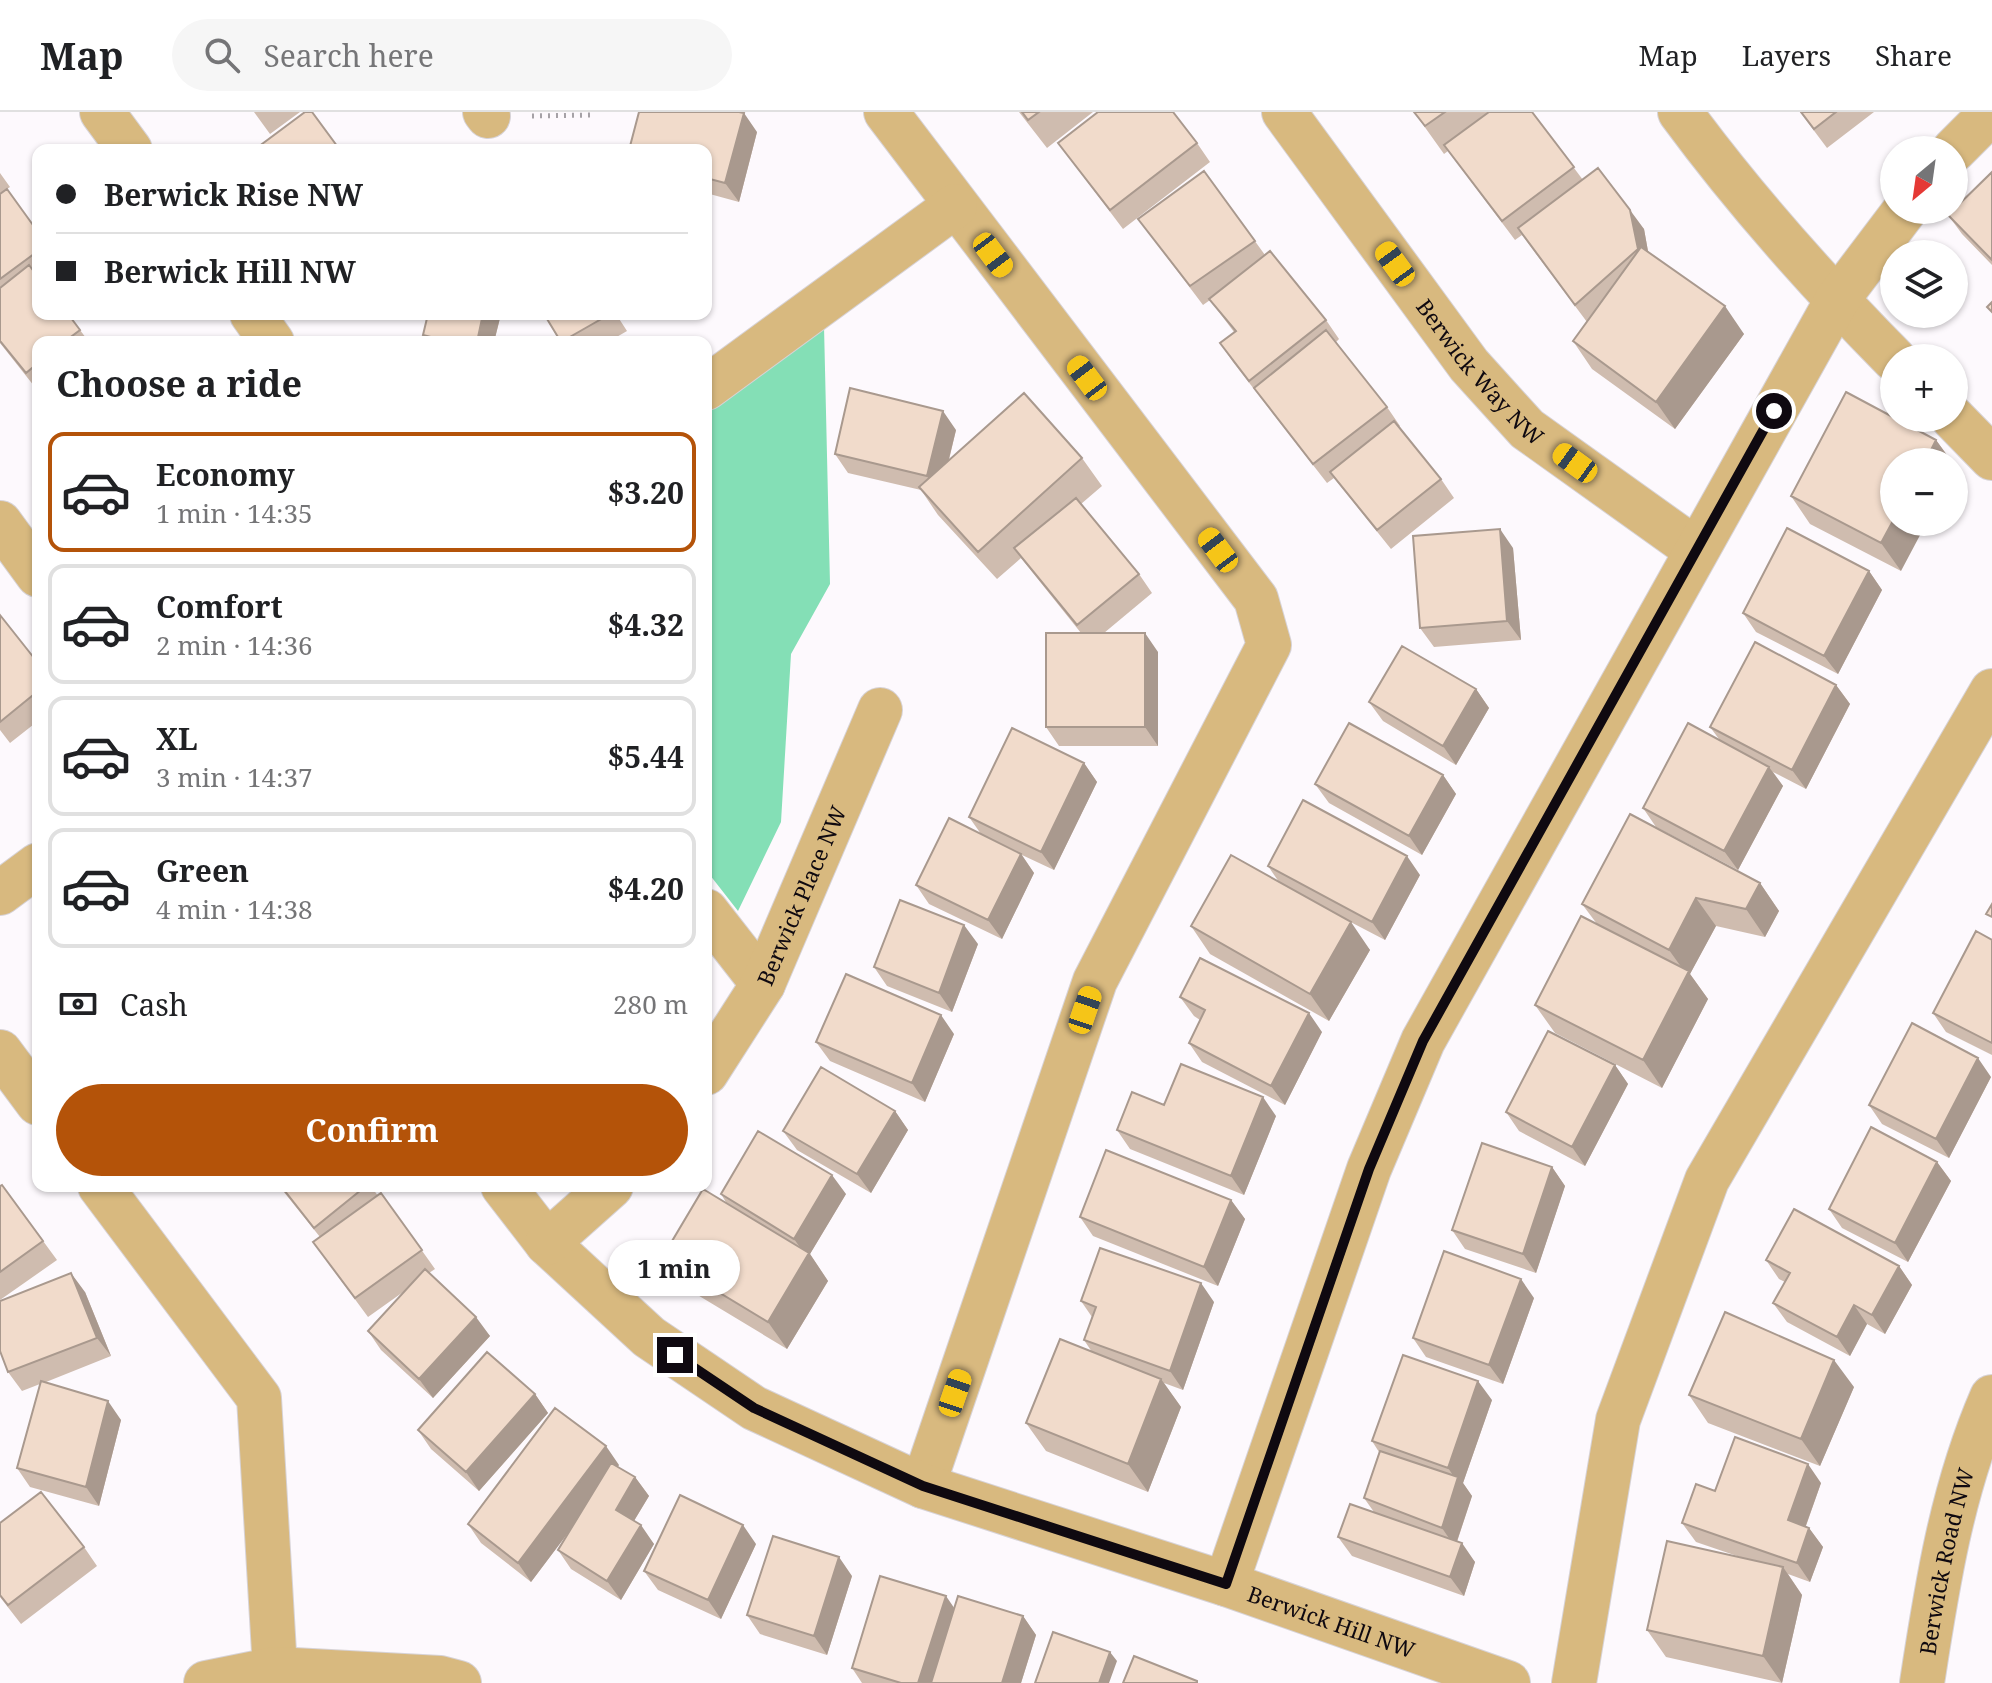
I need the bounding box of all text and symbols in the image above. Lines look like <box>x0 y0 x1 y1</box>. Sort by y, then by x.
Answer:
search box <box>172 19 732 91</box>
text: Map <box>40 29 124 81</box>
icon: search <box>200 33 244 77</box>
text: Search here <box>264 35 434 76</box>
text: Map <box>1639 36 1698 74</box>
text: Layers <box>1742 36 1831 74</box>
text: Share <box>1875 36 1952 74</box>
north arrow <box>1880 136 1968 224</box>
map controls <box>1880 136 1968 536</box>
text: Berwick Rise NW <box>104 174 363 215</box>
car <box>969 229 1017 281</box>
car <box>1371 238 1419 290</box>
button: layers <box>1880 240 1968 328</box>
text: Berwick Hill NW <box>104 251 356 292</box>
street label: Berwick Way NW <box>1410 292 1550 452</box>
button: + <box>1880 344 1968 432</box>
car <box>1063 352 1111 404</box>
text: Choose a ride <box>56 359 302 408</box>
route start <box>1756 393 1792 429</box>
car <box>1549 439 1601 487</box>
button: − <box>1880 448 1968 536</box>
text: Economy <box>156 454 295 495</box>
icon: car <box>60 456 132 528</box>
text: $3.20 <box>607 472 684 513</box>
text: 1 min · 14:35 <box>156 495 313 531</box>
car <box>1194 524 1242 576</box>
text: Comfort <box>156 586 283 627</box>
icon: car <box>60 588 132 660</box>
text: $4.32 <box>607 604 684 645</box>
text: 2 min · 14:36 <box>156 627 313 663</box>
text: XL <box>156 718 198 759</box>
icon: car <box>60 720 132 792</box>
text: $5.44 <box>607 736 684 777</box>
text: 3 min · 14:37 <box>156 759 313 795</box>
street label: Berwick Place NW <box>749 801 852 990</box>
text: Green <box>156 850 249 891</box>
icon: car <box>60 852 132 924</box>
text: $4.20 <box>607 868 684 909</box>
text: 4 min · 14:38 <box>156 891 313 927</box>
icon: cash <box>56 982 100 1026</box>
car <box>1066 983 1104 1037</box>
text: Cash <box>120 984 188 1025</box>
text: 280 m <box>613 986 688 1022</box>
button: Confirm <box>56 1084 688 1176</box>
callout: 1 min <box>609 1239 741 1295</box>
text: 1 min <box>637 1250 711 1286</box>
route end <box>657 1337 693 1373</box>
car <box>936 1366 974 1420</box>
street label: Berwick Road NW <box>1912 1464 1980 1657</box>
street label: Berwick Hill NW <box>1244 1578 1420 1664</box>

